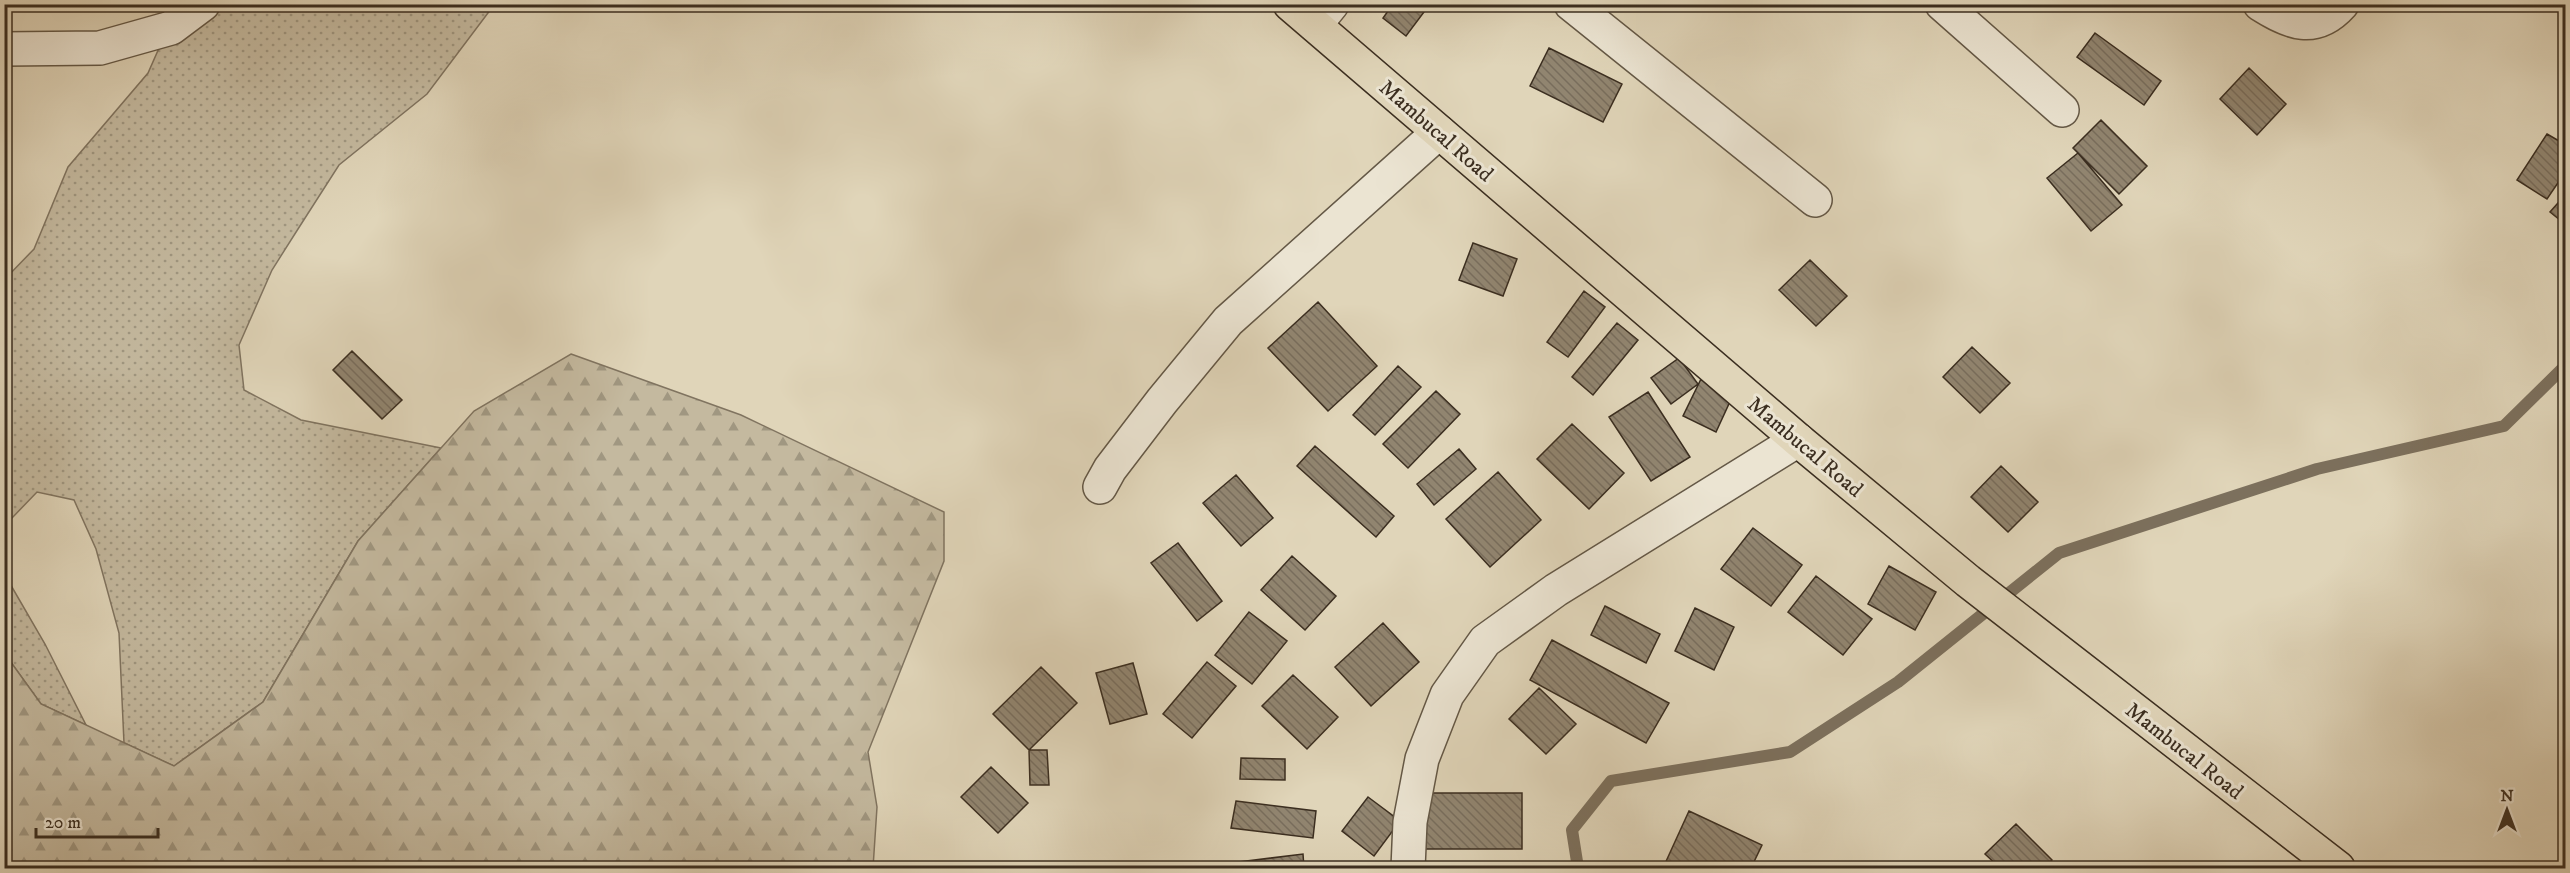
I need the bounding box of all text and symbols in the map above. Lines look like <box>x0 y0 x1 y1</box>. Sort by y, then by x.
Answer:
street label: Mambucal Road <box>1373 74 1499 188</box>
street label: Mambucal Road <box>1742 391 1868 503</box>
street label: Mambucal Road <box>2120 697 2249 806</box>
north arrow <box>2477 780 2537 840</box>
text: N <box>2500 786 2514 806</box>
scale bar <box>36 801 158 839</box>
text: 20 m <box>45 812 81 834</box>

